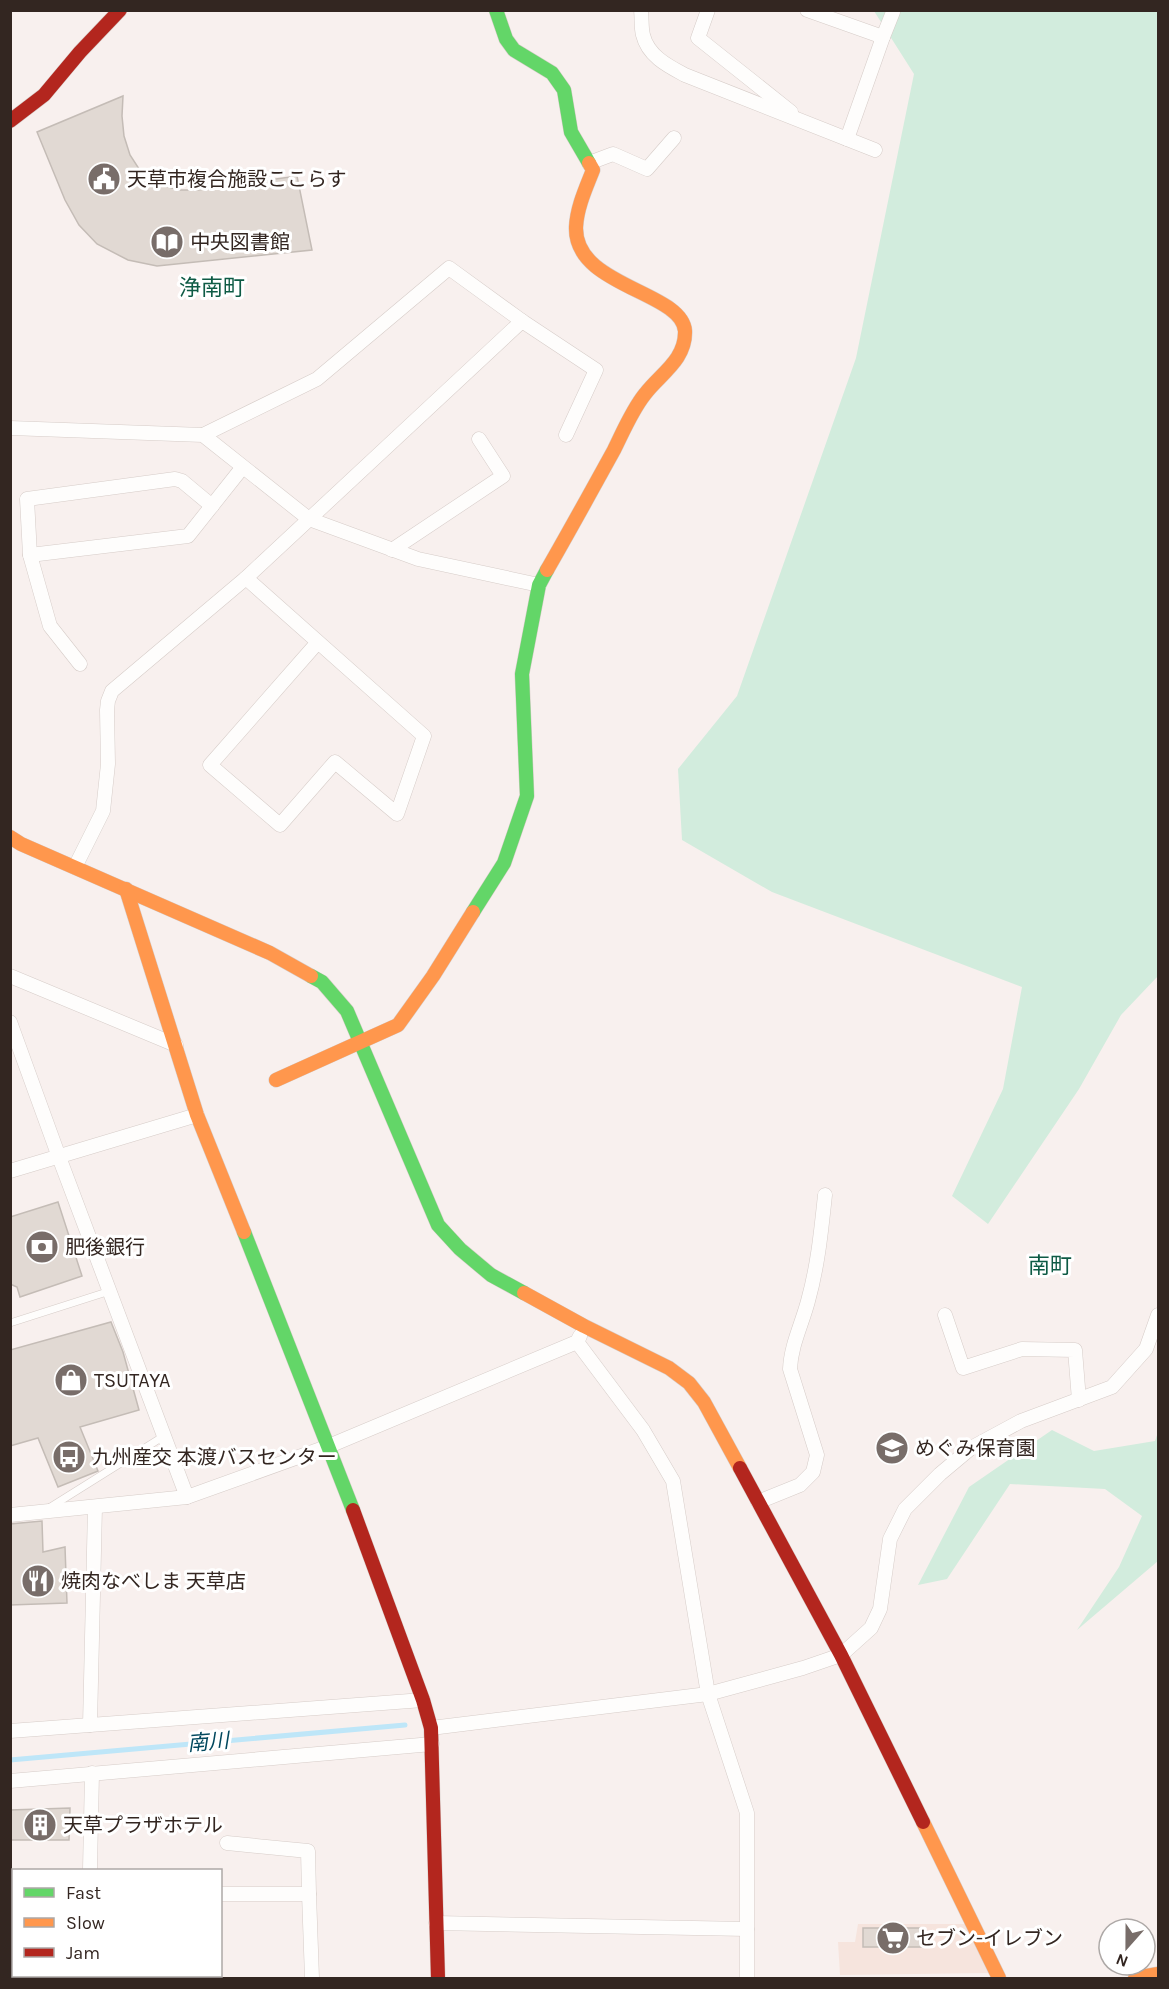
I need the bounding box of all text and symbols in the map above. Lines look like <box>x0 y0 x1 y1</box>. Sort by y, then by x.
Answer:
public building icon: 天草市複合施設ここらす <box>86 161 122 197</box>
place label: 天草市複合施設ここらす <box>127 168 347 191</box>
library icon: 中央図書館 <box>149 224 185 260</box>
place label: 中央図書館 <box>190 231 290 254</box>
district label: 浄南町 <box>179 275 245 301</box>
bank icon: 肥後銀行 <box>24 1229 60 1265</box>
place label: 肥後銀行 <box>65 1236 145 1259</box>
district label: 南町 <box>1028 1253 1072 1279</box>
shop icon: TSUTAYA <box>53 1362 89 1398</box>
place label: TSUTAYA <box>94 1369 170 1392</box>
school or university icon: めぐみ保育園 <box>874 1430 910 1466</box>
place label: めぐみ保育園 <box>915 1437 1036 1460</box>
bus stop icon: 九州産交 本渡バスセンター <box>51 1439 87 1475</box>
place label: 九州産交 本渡バスセンター <box>92 1446 337 1469</box>
restaurant icon: 焼肉なべしま 天草店 <box>20 1563 56 1599</box>
place label: 焼肉なべしま 天草店 <box>61 1570 246 1593</box>
water label: 南川 <box>186 1728 232 1756</box>
building icon: 天草プラザホテル <box>22 1807 58 1843</box>
place label: 天草プラザホテル <box>63 1814 223 1837</box>
legend <box>12 1869 222 1977</box>
text: Fast <box>66 1882 101 1904</box>
text: Slow <box>66 1912 105 1934</box>
north arrow <box>1097 1917 1157 1977</box>
supermarket icon: セブン-イレブン <box>875 1920 911 1956</box>
place label: セブン-イレブン <box>916 1927 1063 1950</box>
text: Jam <box>66 1942 100 1964</box>
text: N <box>1113 1950 1131 1971</box>

